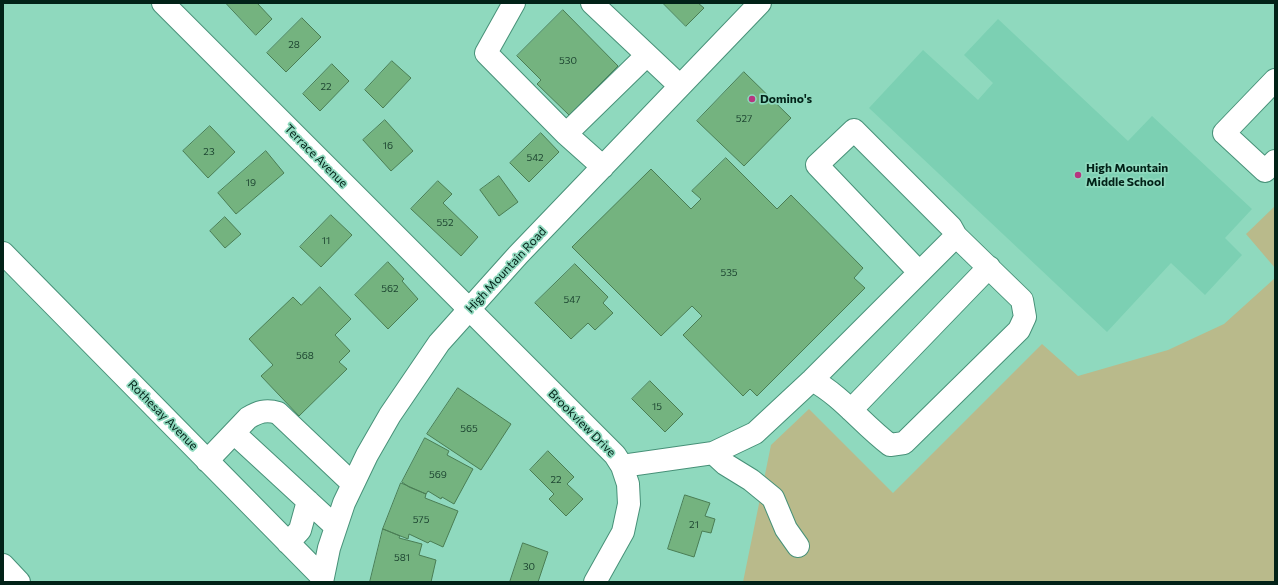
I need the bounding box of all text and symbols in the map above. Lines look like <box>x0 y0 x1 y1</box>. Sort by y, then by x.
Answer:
house number: 28 <box>288 39 300 51</box>
house number: 530 <box>559 55 577 67</box>
house number: 22 <box>320 81 332 93</box>
place label: Domino's <box>760 92 812 106</box>
marker: Domino's <box>747 94 757 104</box>
house number: 527 <box>736 113 752 125</box>
street label: Terrace Avenue <box>281 121 351 191</box>
house number: 16 <box>383 140 393 152</box>
house number: 23 <box>203 146 215 158</box>
house number: 542 <box>526 152 544 164</box>
place label: High Mountain Middle School <box>1086 161 1168 189</box>
marker: High Mountain Middle School <box>1073 170 1083 180</box>
house number: 19 <box>246 177 256 189</box>
house number: 552 <box>436 217 454 229</box>
street label: High Mountain Road <box>463 224 549 316</box>
house number: 11 <box>322 235 330 247</box>
house number: 535 <box>720 267 738 279</box>
house number: 562 <box>381 283 399 295</box>
house number: 547 <box>564 294 580 306</box>
house number: 568 <box>296 350 314 362</box>
street label: Rothesay Avenue <box>125 377 201 453</box>
street label: Brookview Drive <box>545 386 619 460</box>
house number: 15 <box>652 401 662 413</box>
house number: 565 <box>460 423 478 435</box>
house number: 569 <box>429 469 447 481</box>
house number: 22 <box>550 474 562 486</box>
house number: 575 <box>413 514 429 526</box>
house number: 21 <box>689 519 699 531</box>
house number: 581 <box>394 552 410 564</box>
house number: 30 <box>523 561 535 573</box>

